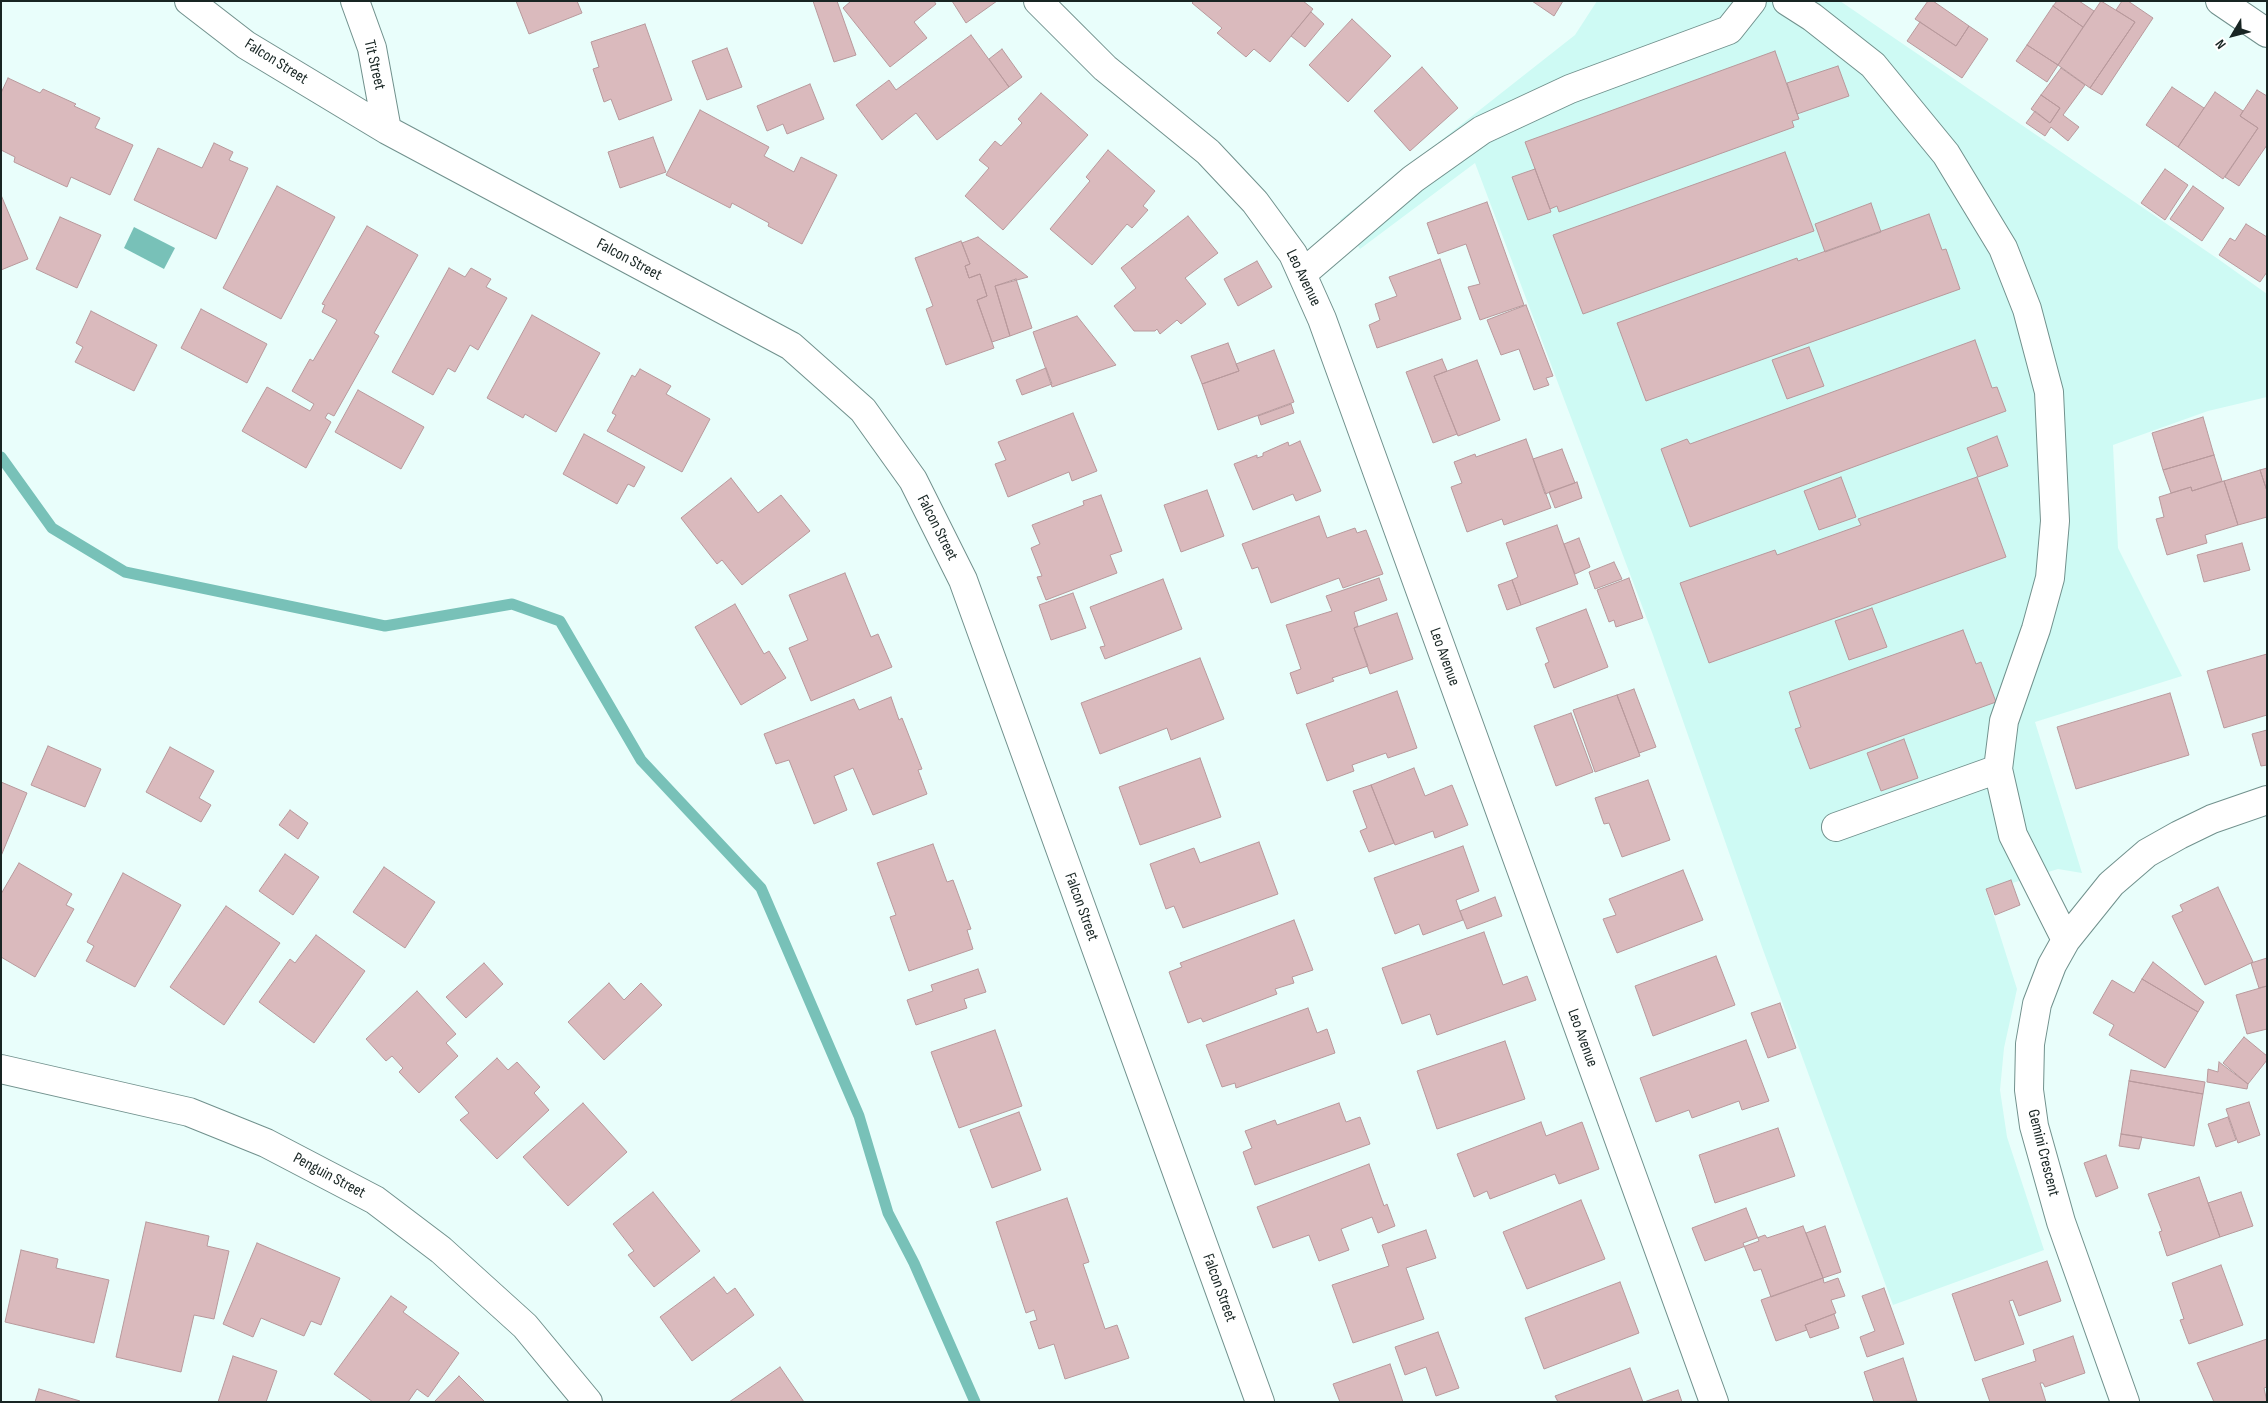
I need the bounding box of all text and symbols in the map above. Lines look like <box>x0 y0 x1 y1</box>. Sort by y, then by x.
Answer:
north arrow <box>2208 10 2258 60</box>
street label: Falcon Street <box>241 35 311 89</box>
text: N <box>2212 36 2230 52</box>
street label: Tit Street <box>359 38 389 92</box>
street label: Falcon Street <box>593 235 665 285</box>
street label: Leo Avenue <box>1281 247 1325 309</box>
street label: Falcon Street <box>912 492 962 564</box>
street label: Leo Avenue <box>1425 625 1463 689</box>
street label: Falcon Street <box>1060 870 1102 944</box>
street label: Leo Avenue <box>1563 1006 1601 1070</box>
street label: Gemini Crescent <box>2023 1108 2063 1198</box>
street label: Penguin Street <box>290 1149 368 1203</box>
street label: Falcon Street <box>1198 1251 1240 1325</box>

